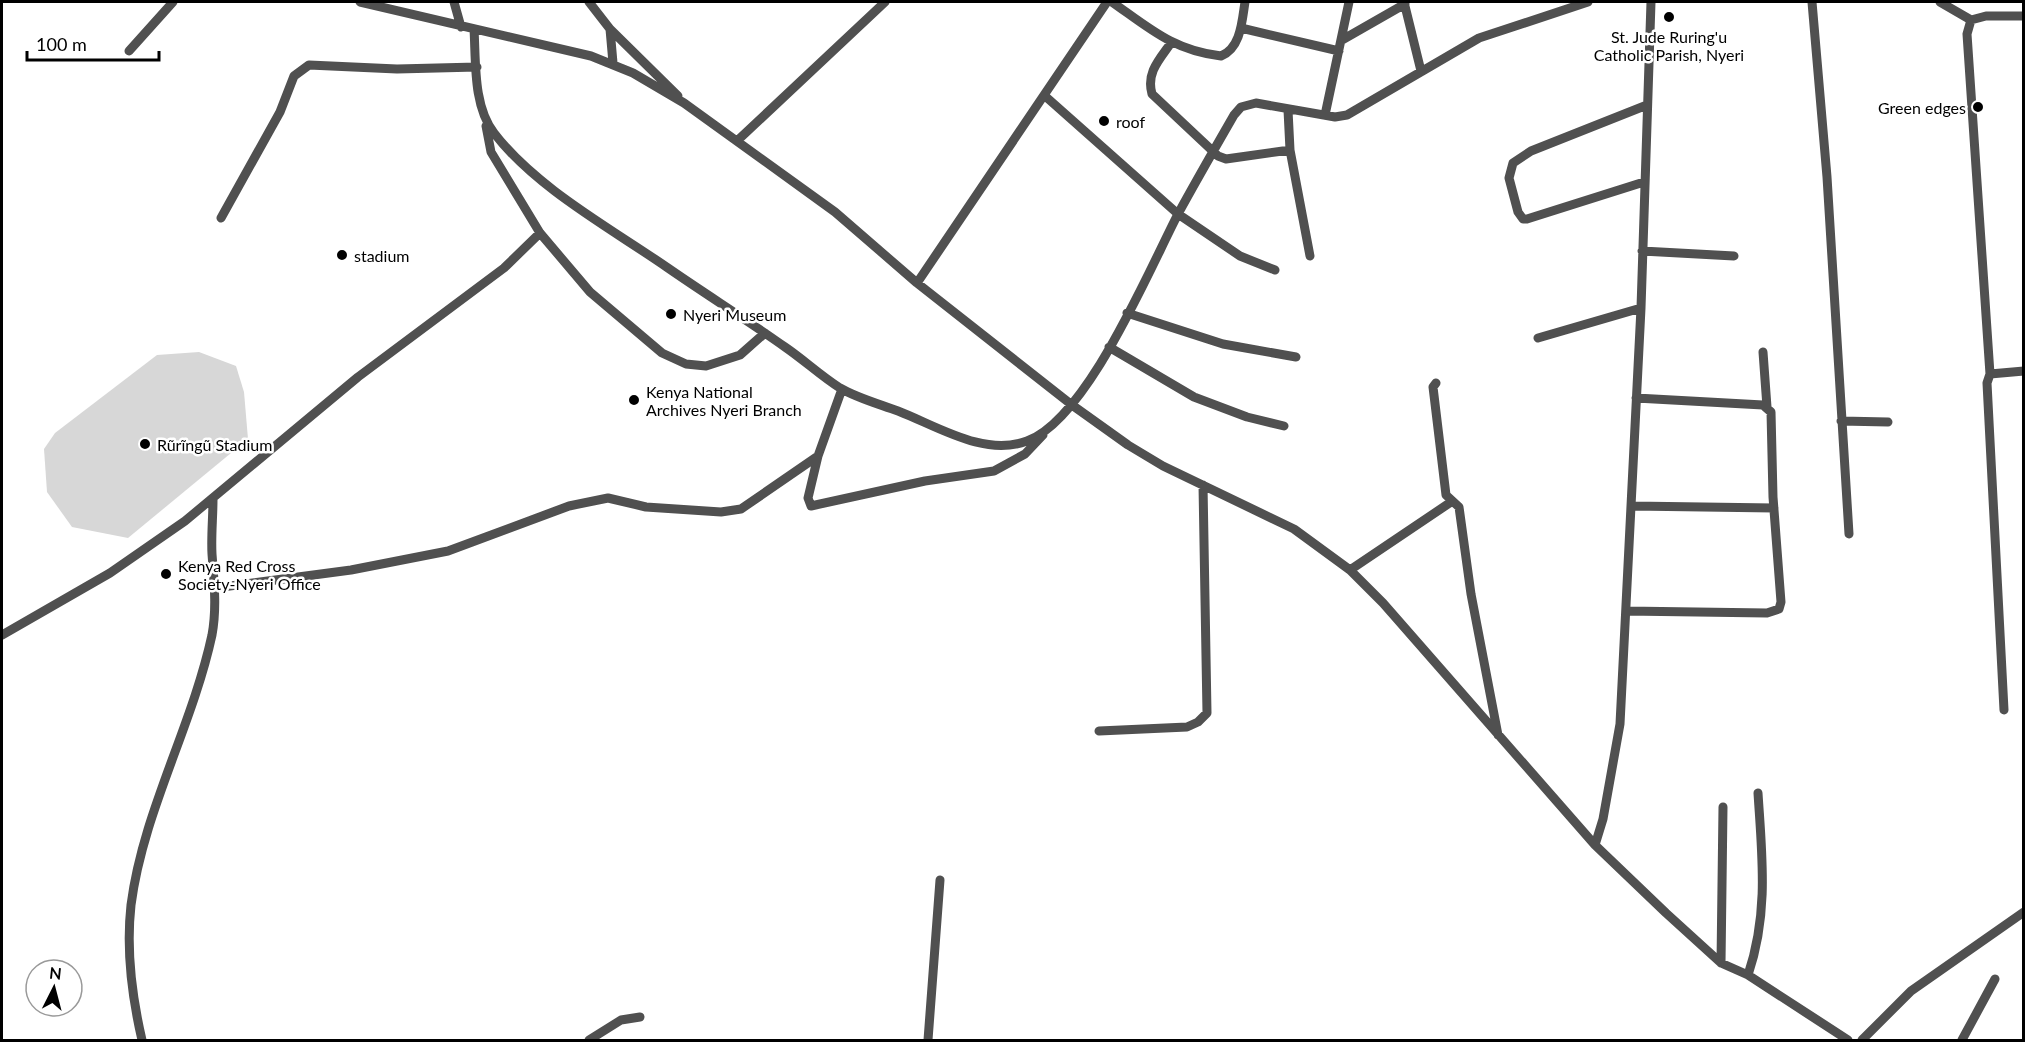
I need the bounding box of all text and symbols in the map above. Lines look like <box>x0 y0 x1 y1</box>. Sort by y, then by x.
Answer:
marker: St. Jude Ruring'u Catholic Parish, Nyeri <box>1662 10 1676 24</box>
scale bar <box>27 24 159 62</box>
place label: St. Jude Ruring'u Catholic Parish, Nyeri <box>1594 27 1744 64</box>
text: 100 m <box>36 33 87 55</box>
place label: Green edges <box>1878 98 1966 117</box>
marker: Green edges <box>1971 100 1985 114</box>
place label: roof <box>1116 112 1145 131</box>
marker: roof <box>1097 114 1111 128</box>
place label: stadium <box>354 246 410 265</box>
marker: stadium <box>335 248 349 262</box>
place label: Nyeri Museum <box>683 305 786 324</box>
marker: Nyeri Museum <box>664 307 678 321</box>
place label: Kenya National Archives Nyeri Branch <box>646 382 802 419</box>
marker: Kenya National Archives Nyeri Branch <box>627 393 641 407</box>
place label: Rũrĩngũ Stadium <box>157 435 272 454</box>
marker: Rũrĩngũ Stadium <box>138 437 152 451</box>
place label: Kenya Red Cross Society-Nyeri Office <box>178 556 321 593</box>
marker: Kenya Red Cross Society-Nyeri Office <box>159 567 173 581</box>
north arrow <box>24 958 84 1018</box>
text: N <box>48 962 63 983</box>

